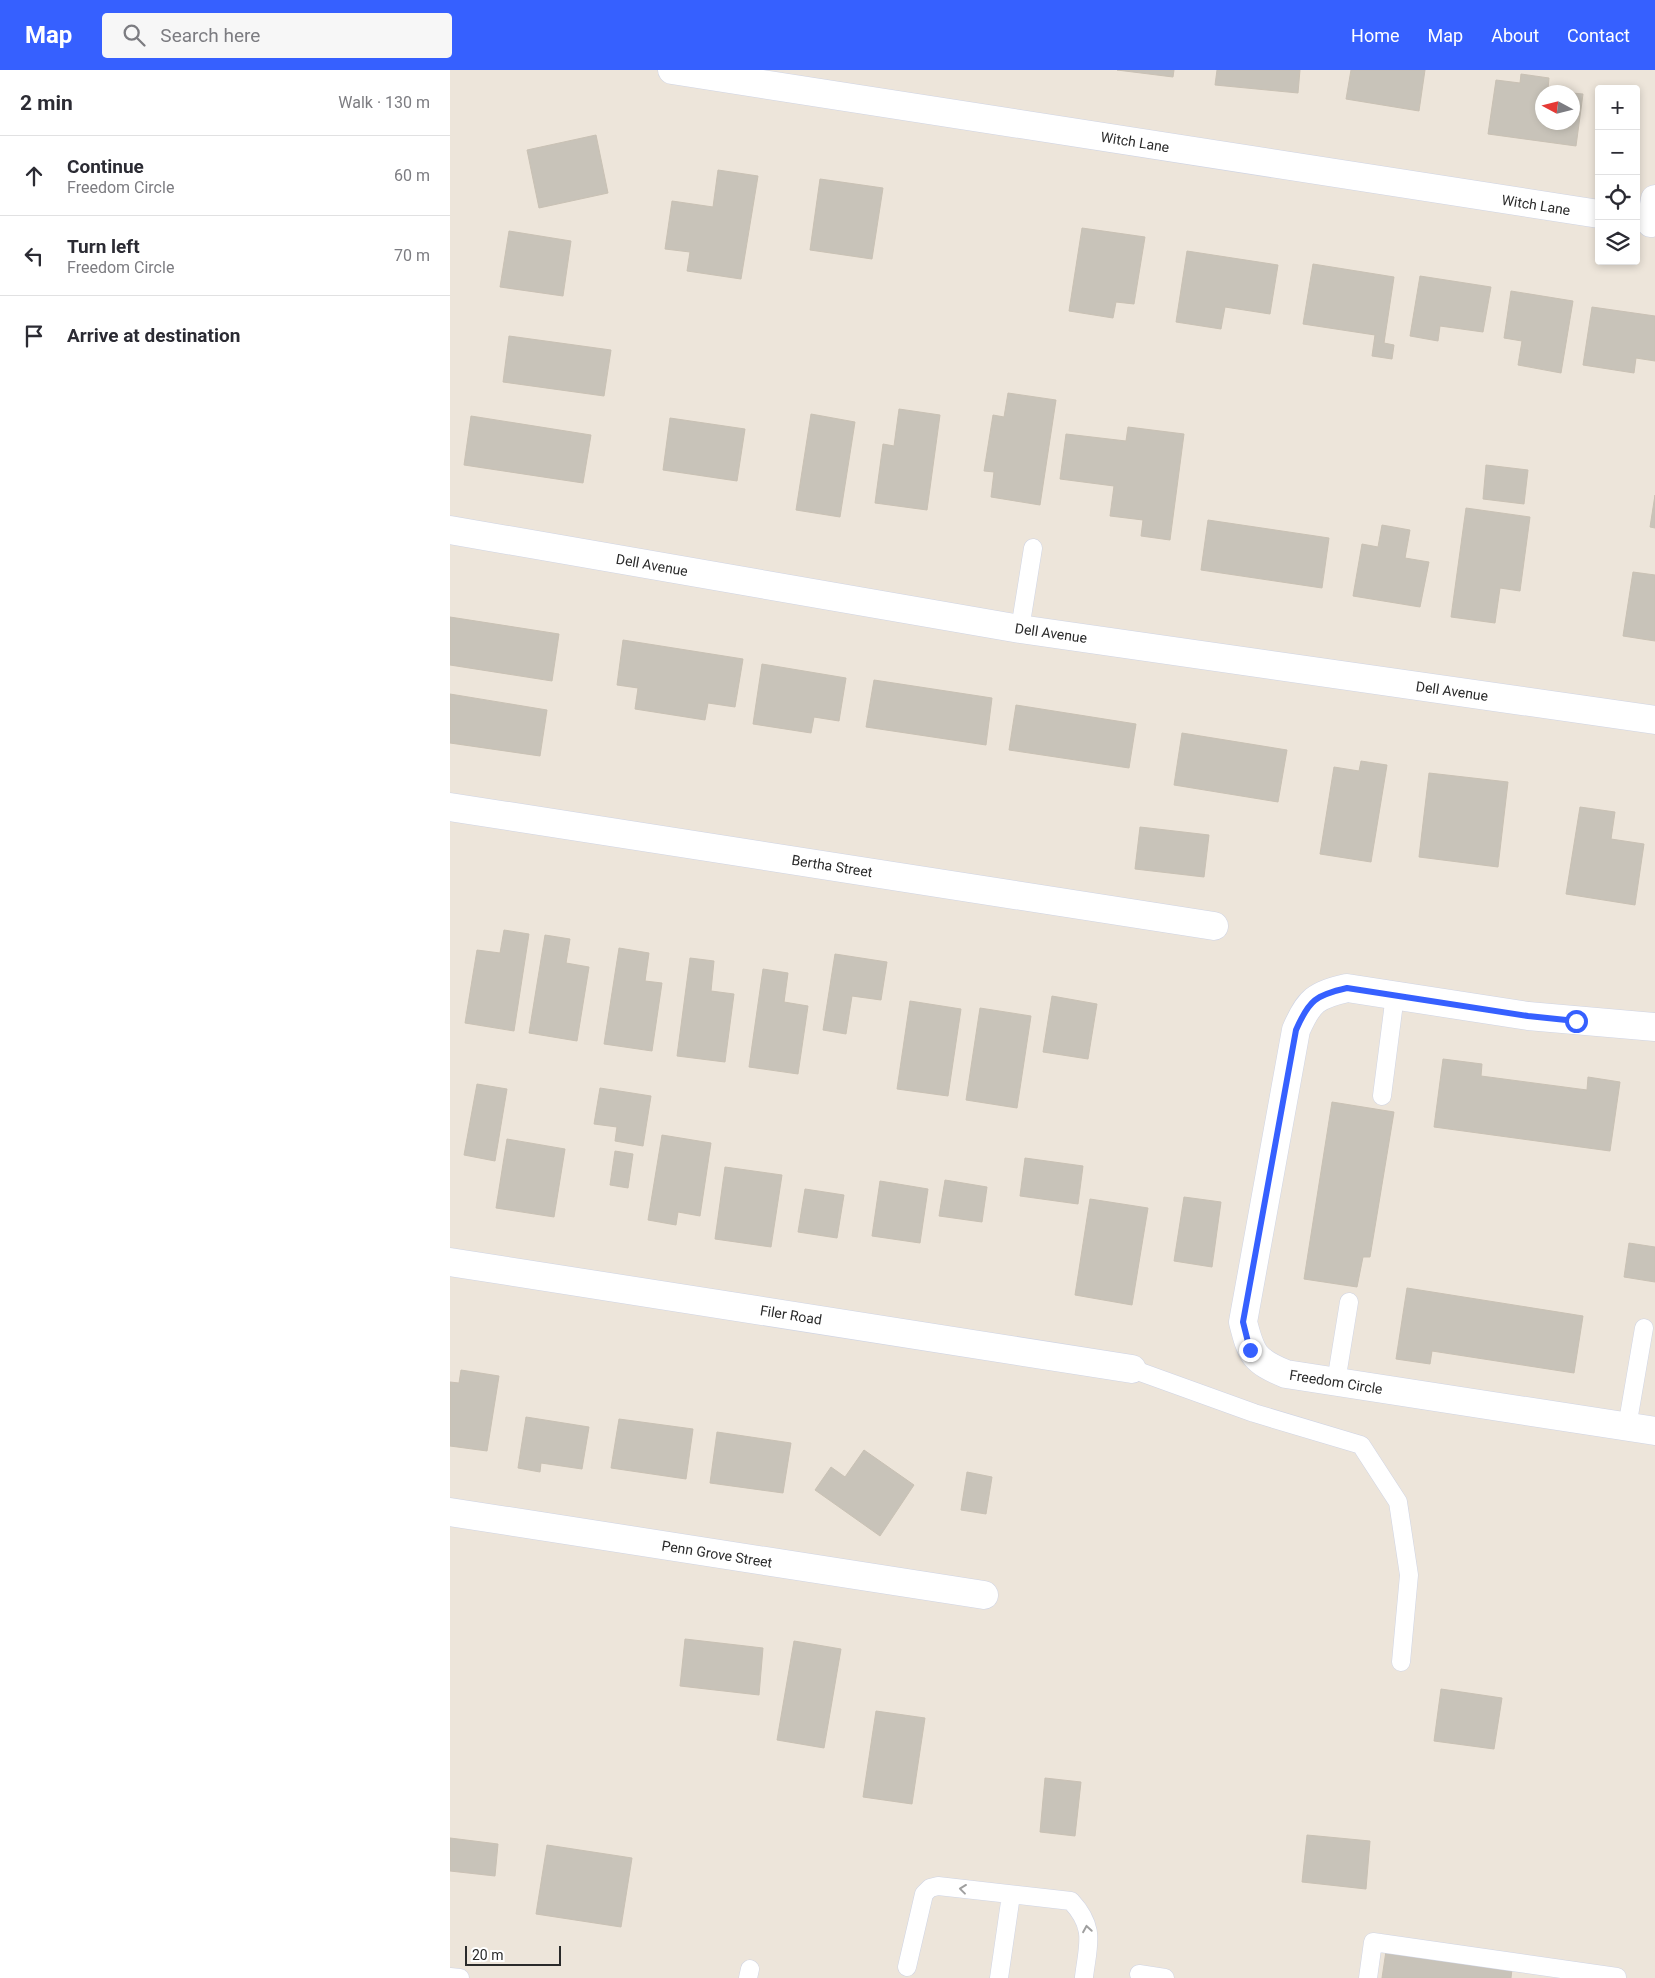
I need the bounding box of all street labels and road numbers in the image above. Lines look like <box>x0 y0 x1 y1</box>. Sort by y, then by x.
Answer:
street label: Witch Lane <box>1100 129 1170 155</box>
street label: Witch Lane <box>1501 192 1571 218</box>
street label: Dell Avenue <box>615 551 689 579</box>
street label: Dell Avenue <box>1014 620 1088 646</box>
street label: Dell Avenue <box>1415 678 1489 704</box>
street label: Bertha Street <box>790 852 874 880</box>
street label: Filer Road <box>759 1302 823 1328</box>
street label: Freedom Circle <box>1288 1367 1384 1397</box>
street label: Penn Grove Street <box>661 1537 774 1571</box>

